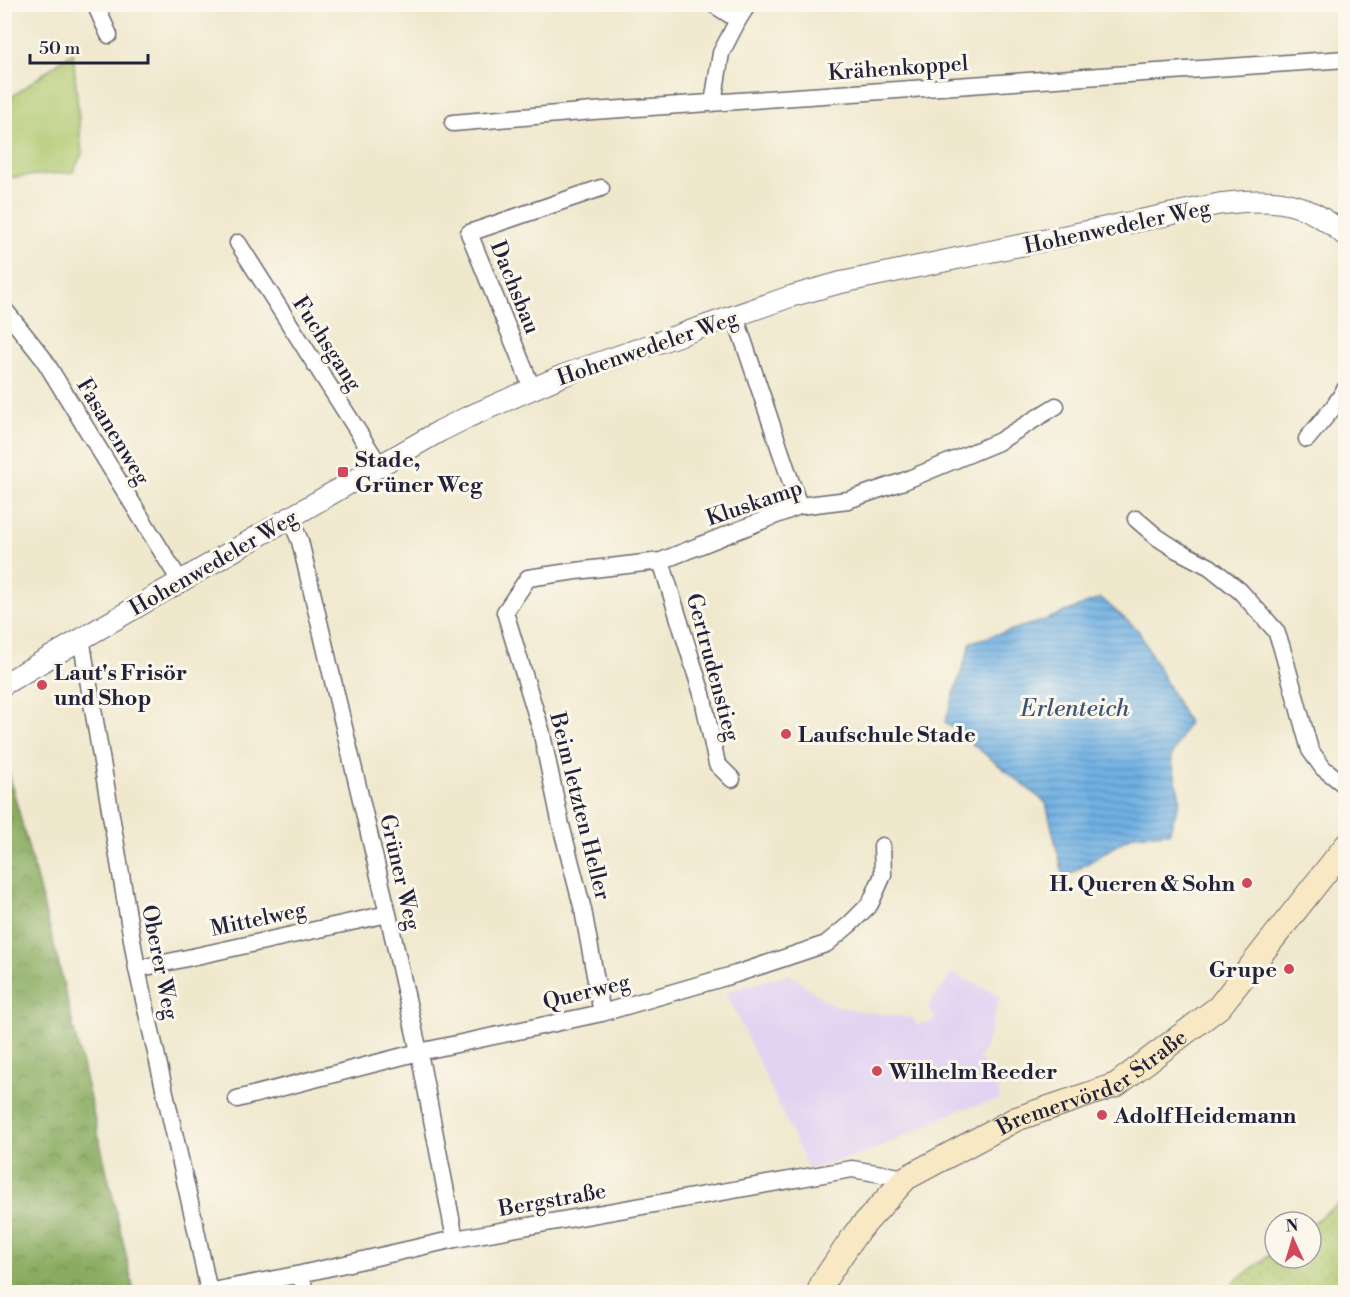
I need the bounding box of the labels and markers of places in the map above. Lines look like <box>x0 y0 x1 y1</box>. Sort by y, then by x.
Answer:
place label: Stade, Grüner Weg <box>355 447 483 499</box>
marker: Stade, Grüner Weg <box>336 465 350 479</box>
place label: Laut's Frisör und Shop <box>54 660 187 712</box>
marker: Laut's Frisör und Shop <box>35 678 49 692</box>
place label: Laufschule Stade <box>798 722 976 749</box>
marker: Laufschule Stade <box>779 727 793 741</box>
place label: H. Queren & Sohn <box>1050 871 1235 898</box>
marker: H. Queren & Sohn <box>1240 876 1254 890</box>
place label: Grupe <box>1209 957 1277 984</box>
marker: Grupe <box>1282 962 1296 976</box>
place label: Wilhelm Reeder <box>888 1059 1057 1086</box>
marker: Wilhelm Reeder <box>870 1064 884 1078</box>
place label: Adolf Heidemann <box>1113 1103 1297 1130</box>
marker: Adolf Heidemann <box>1095 1108 1109 1122</box>

